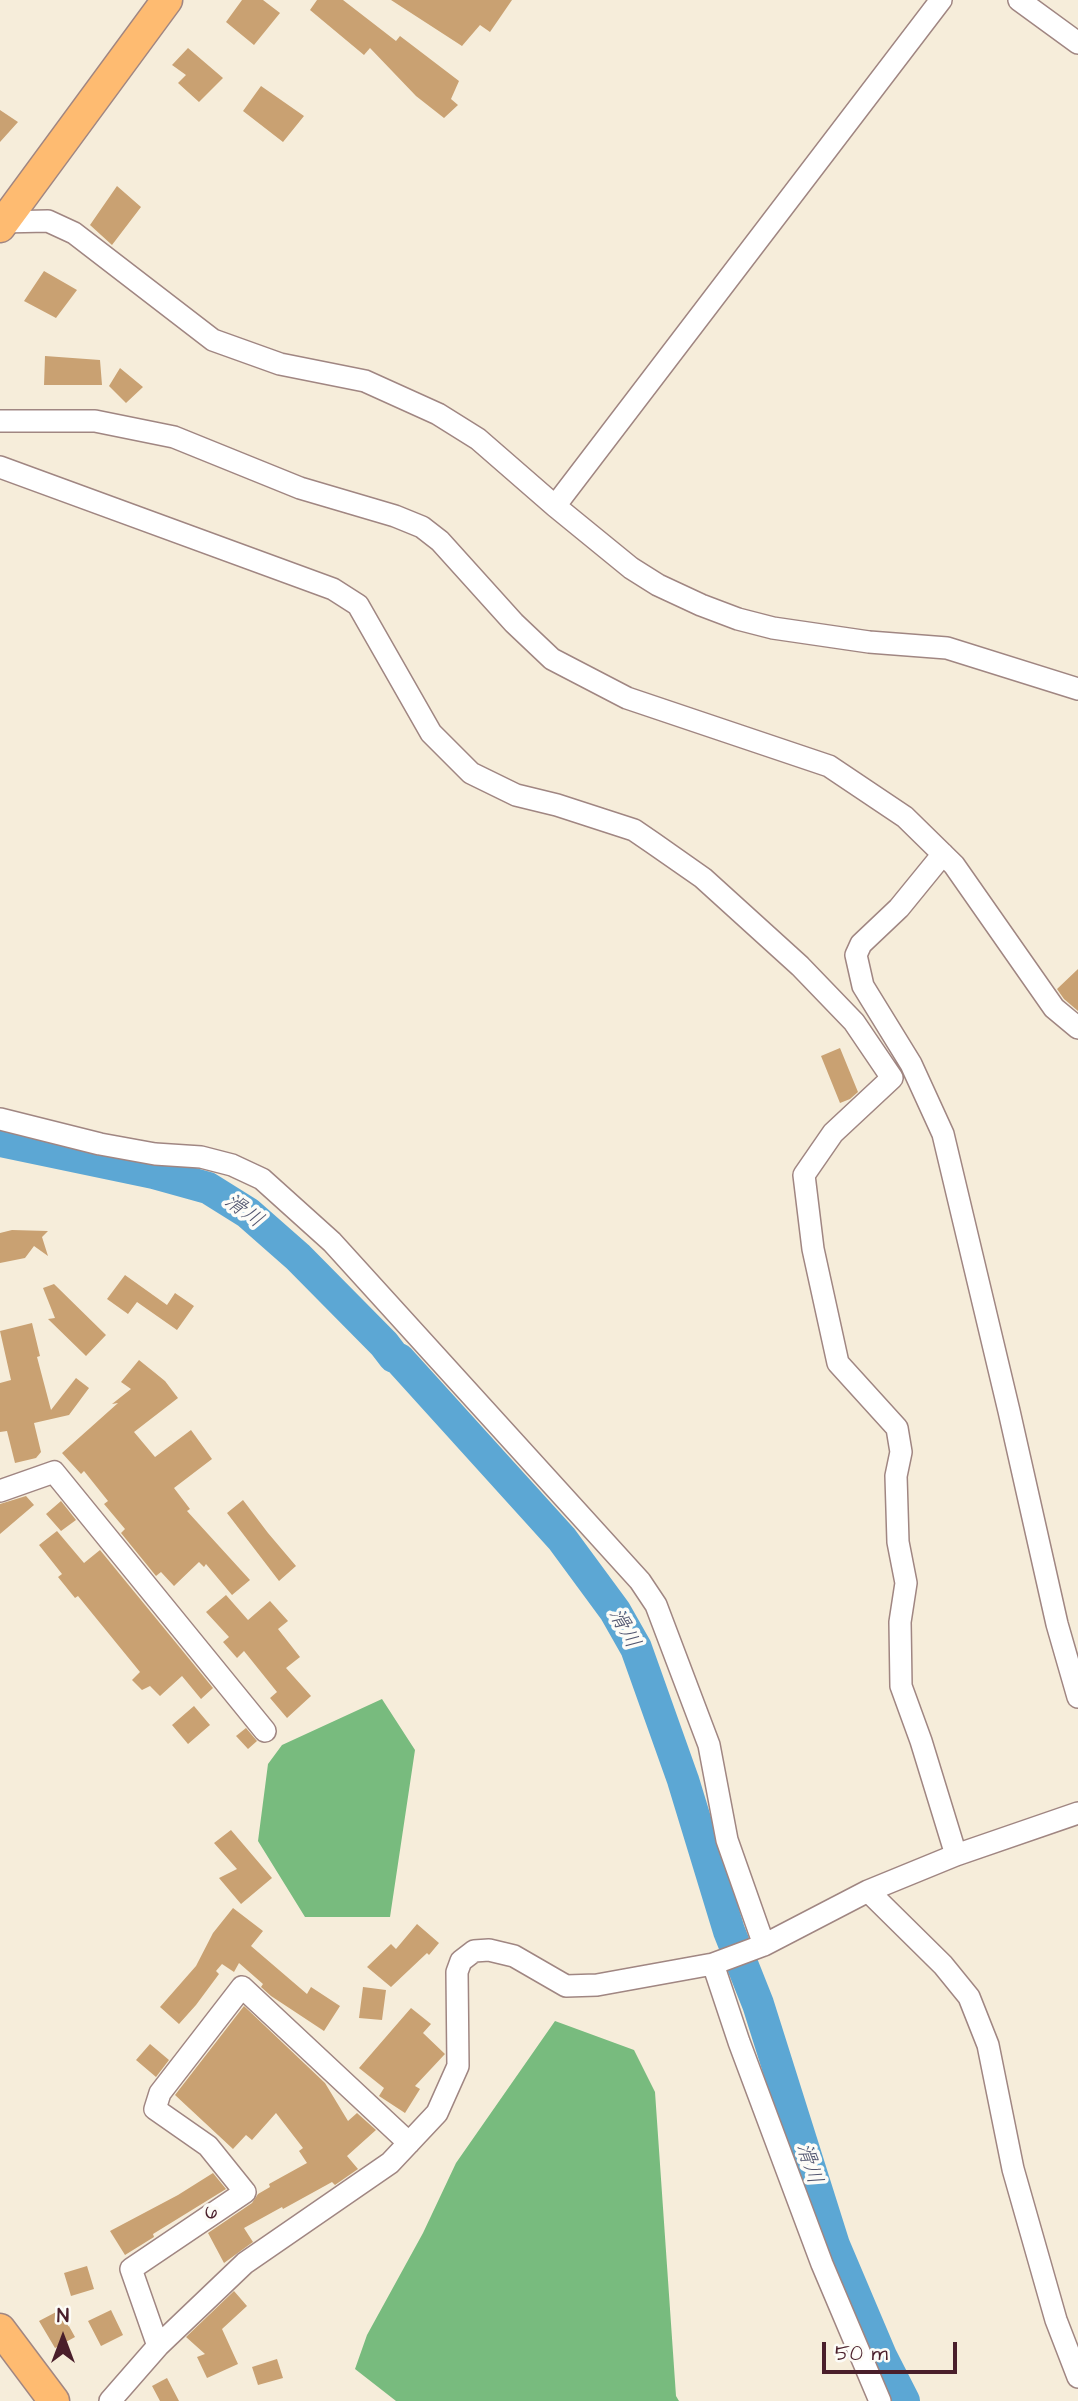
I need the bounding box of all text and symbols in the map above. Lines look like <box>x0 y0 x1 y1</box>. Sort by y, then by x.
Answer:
water label: 滑川 <box>219 1189 267 1235</box>
water label: 滑川 <box>602 1605 644 1653</box>
water label: 滑川 <box>790 2140 826 2188</box>
street label: 6 <box>201 2201 223 2227</box>
north arrow <box>28 2303 98 2373</box>
text: N <box>57 2303 69 2330</box>
scale bar <box>826 2328 961 2372</box>
text: 50 m <box>835 2339 888 2368</box>

